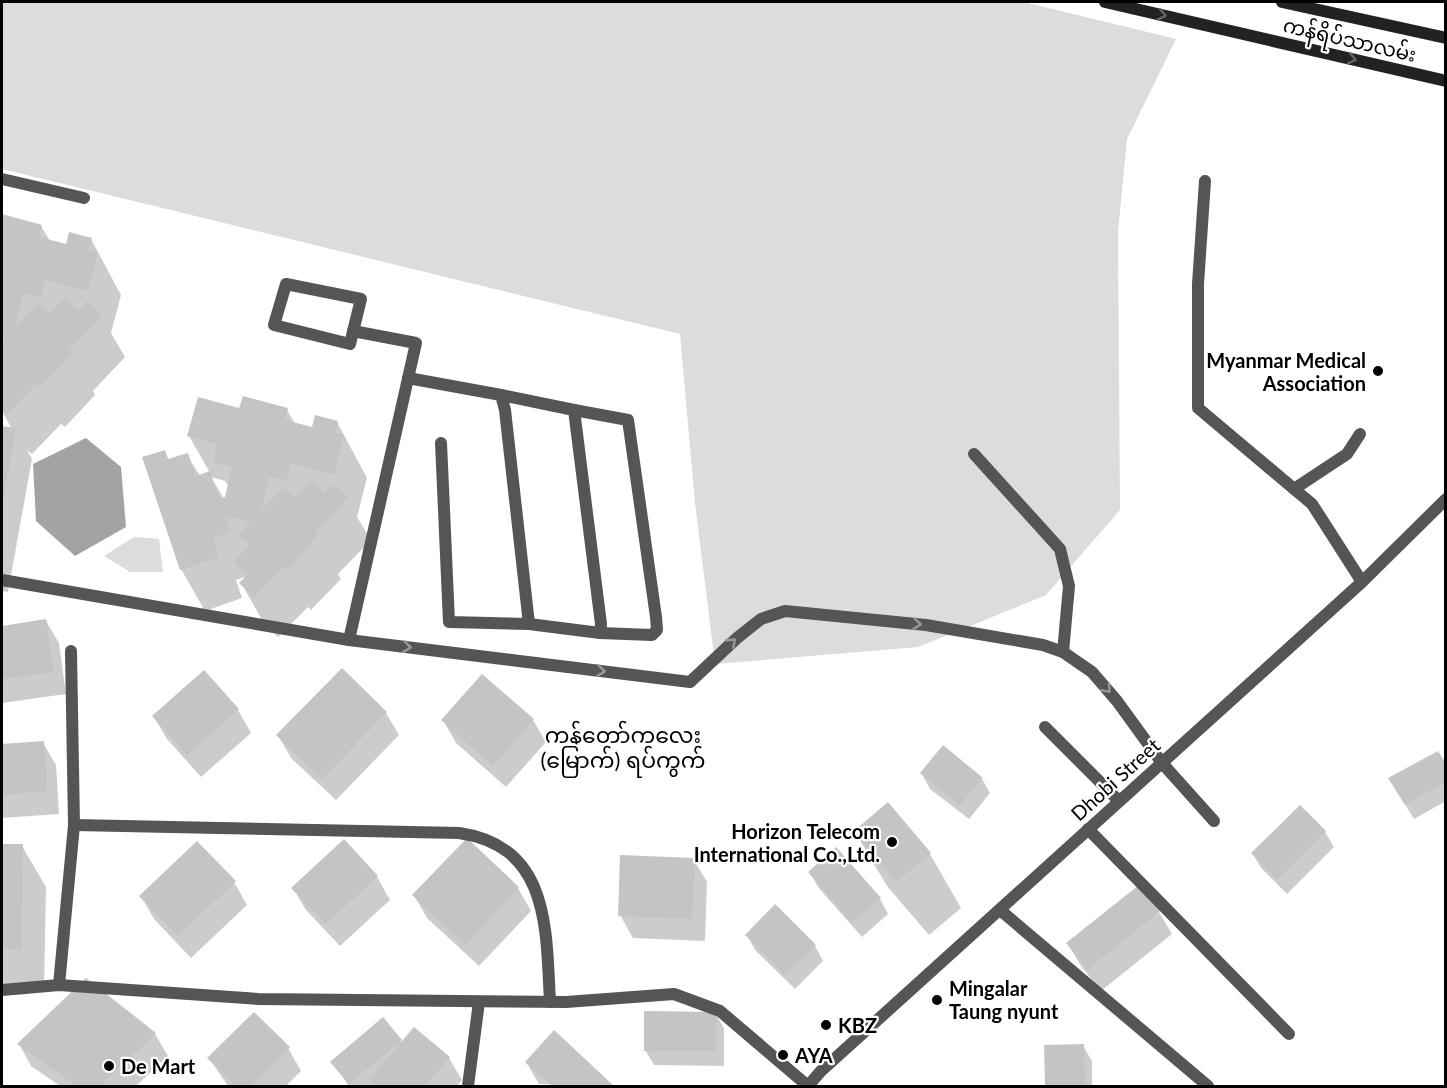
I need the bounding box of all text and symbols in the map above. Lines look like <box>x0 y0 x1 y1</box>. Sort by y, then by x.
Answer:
one-way arrow <box>1157 7 1167 20</box>
street label: ကန်ရိပ်သာလမ်း <box>1280 11 1419 71</box>
one-way arrow <box>1346 52 1356 65</box>
place label: Myanmar Medical Association <box>1206 348 1366 395</box>
marker: Myanmar Medical Association <box>1371 364 1385 378</box>
one-way arrow <box>912 617 921 630</box>
one-way arrow <box>725 638 736 649</box>
one-way arrow <box>403 640 412 653</box>
one-way arrow <box>596 665 605 677</box>
one-way arrow <box>1100 683 1111 693</box>
district label: ကန်တော်ကလေး (မြောက်) ရပ်ကွက် <box>540 720 706 778</box>
street label: Dhobi Street <box>1066 733 1164 825</box>
place label: Horizon Telecom International Co.,Ltd. <box>694 819 880 866</box>
marker: Horizon Telecom International Co.,Ltd. <box>885 835 899 849</box>
place label: Mingalar Taung nyunt <box>949 976 1059 1023</box>
marker: Mingalar Taung nyunt <box>930 993 944 1007</box>
place label: KBZ <box>838 1013 877 1037</box>
marker: KBZ <box>819 1018 833 1032</box>
place label: AYA <box>794 1043 833 1067</box>
marker: AYA <box>776 1048 790 1062</box>
place label: De Mart <box>121 1054 196 1078</box>
marker: De Mart <box>102 1059 116 1073</box>

